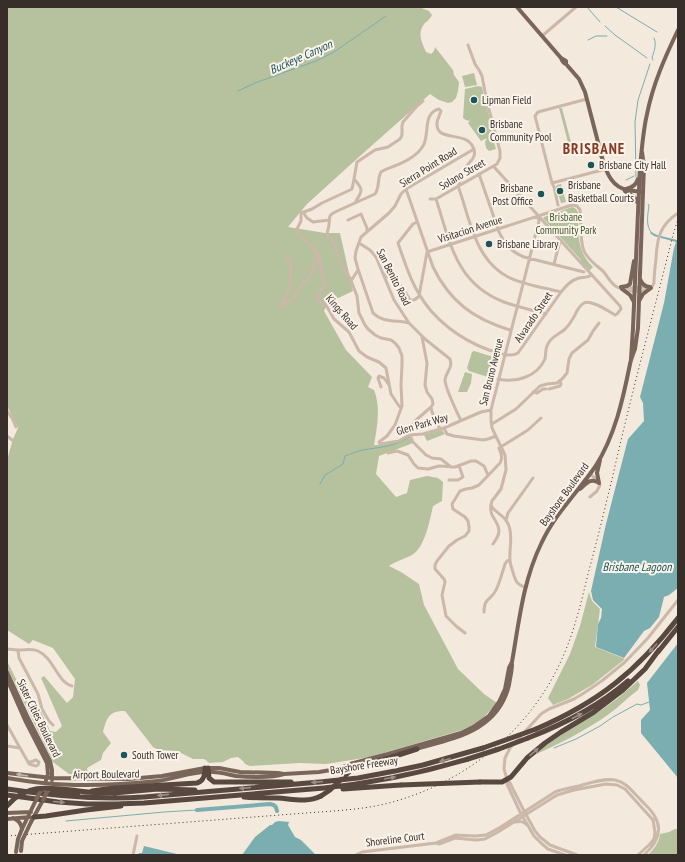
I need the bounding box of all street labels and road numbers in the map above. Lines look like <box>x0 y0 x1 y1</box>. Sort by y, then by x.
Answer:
street label: Sierra Point Road <box>397 144 460 190</box>
street label: Solano Street <box>436 155 488 193</box>
street label: Visitacion Avenue <box>435 212 504 246</box>
street label: San Benito Road <box>374 246 414 308</box>
street label: Alvarado Street <box>511 289 555 345</box>
street label: Kings Road <box>323 291 361 333</box>
street label: San Bruno Avenue <box>476 337 506 407</box>
street label: Glen Park Way <box>394 410 450 438</box>
street label: Bayshore Boulevard <box>536 459 592 528</box>
street label: Sister Cities Boulevard <box>14 677 64 760</box>
street label: Bayshore Freeway <box>329 753 400 777</box>
street label: Airport Boulevard <box>72 766 140 782</box>
street label: Shoreline Court <box>365 828 425 850</box>

